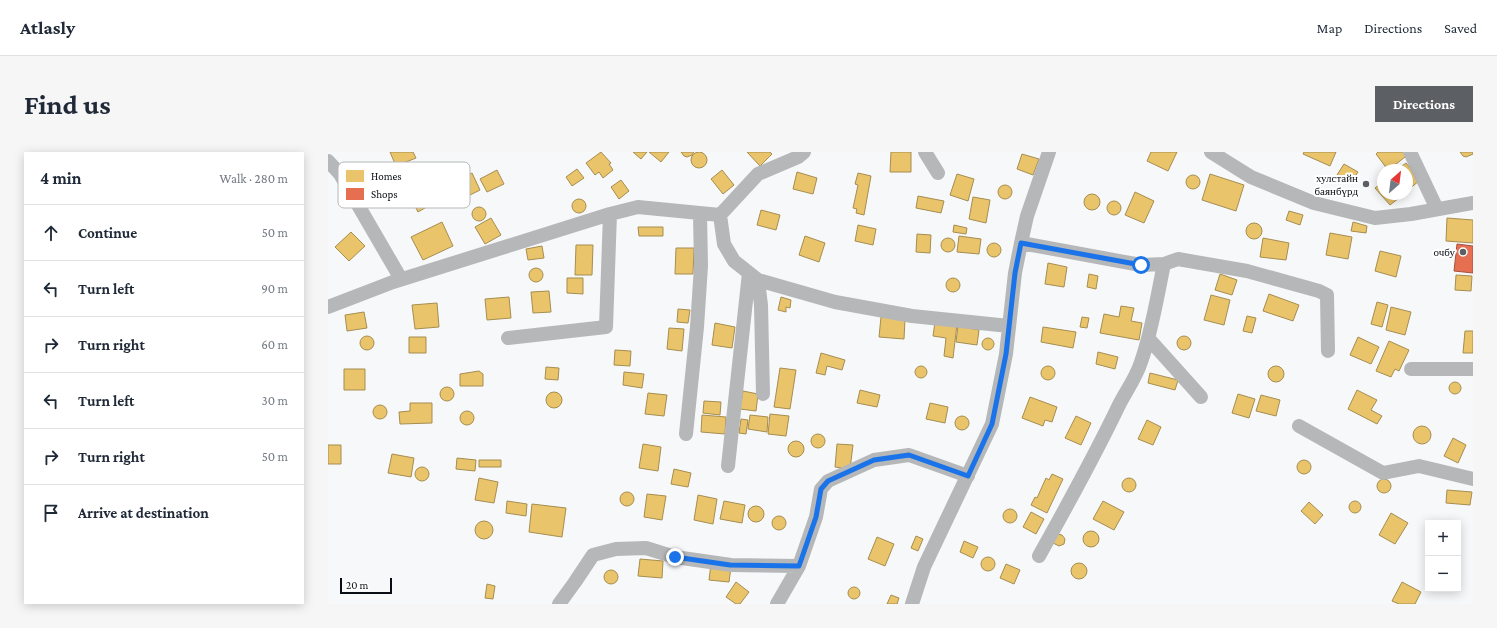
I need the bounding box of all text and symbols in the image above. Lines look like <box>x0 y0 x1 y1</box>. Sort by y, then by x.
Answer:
text: Atlasly <box>20 17 75 38</box>
text: Map <box>1317 20 1342 36</box>
text: Directions <box>1364 20 1422 36</box>
text: Saved <box>1444 20 1477 36</box>
button: Directions <box>1375 86 1473 122</box>
text: Find us <box>24 89 111 120</box>
legend <box>338 162 470 208</box>
north arrow <box>1377 164 1413 200</box>
text: 4 min <box>40 169 82 188</box>
text: Homes <box>371 170 402 182</box>
text: Walk · 280 m <box>220 171 288 186</box>
place label: хулстайн баянбүрд <box>1315 172 1358 197</box>
marker: хулстайн баянбүрд <box>1361 179 1371 189</box>
text: Shops <box>371 188 398 201</box>
icon: ahead <box>40 222 62 244</box>
text: Continue <box>78 225 137 241</box>
text: 50 m <box>262 225 288 240</box>
place label: очбу <box>1434 246 1455 258</box>
marker: очбу <box>1458 247 1468 257</box>
route start <box>1132 256 1150 274</box>
icon: left <box>40 278 62 300</box>
text: Turn left <box>78 281 134 297</box>
text: 90 m <box>261 281 288 296</box>
icon: right <box>40 334 62 356</box>
text: Turn right <box>78 337 145 353</box>
text: 60 m <box>261 337 288 352</box>
icon: left <box>40 390 62 412</box>
text: Turn left <box>78 393 134 409</box>
text: 30 m <box>262 393 288 408</box>
icon: right <box>40 446 62 468</box>
text: Turn right <box>78 449 145 465</box>
text: 50 m <box>262 449 288 464</box>
icon: arrive <box>40 502 62 524</box>
text: Arrive at destination <box>78 505 209 521</box>
map controls <box>1425 520 1461 592</box>
button: + <box>1425 520 1461 556</box>
route end <box>666 548 684 566</box>
button: − <box>1425 556 1461 592</box>
scale bar <box>340 576 392 595</box>
text: 20 m <box>346 579 368 591</box>

